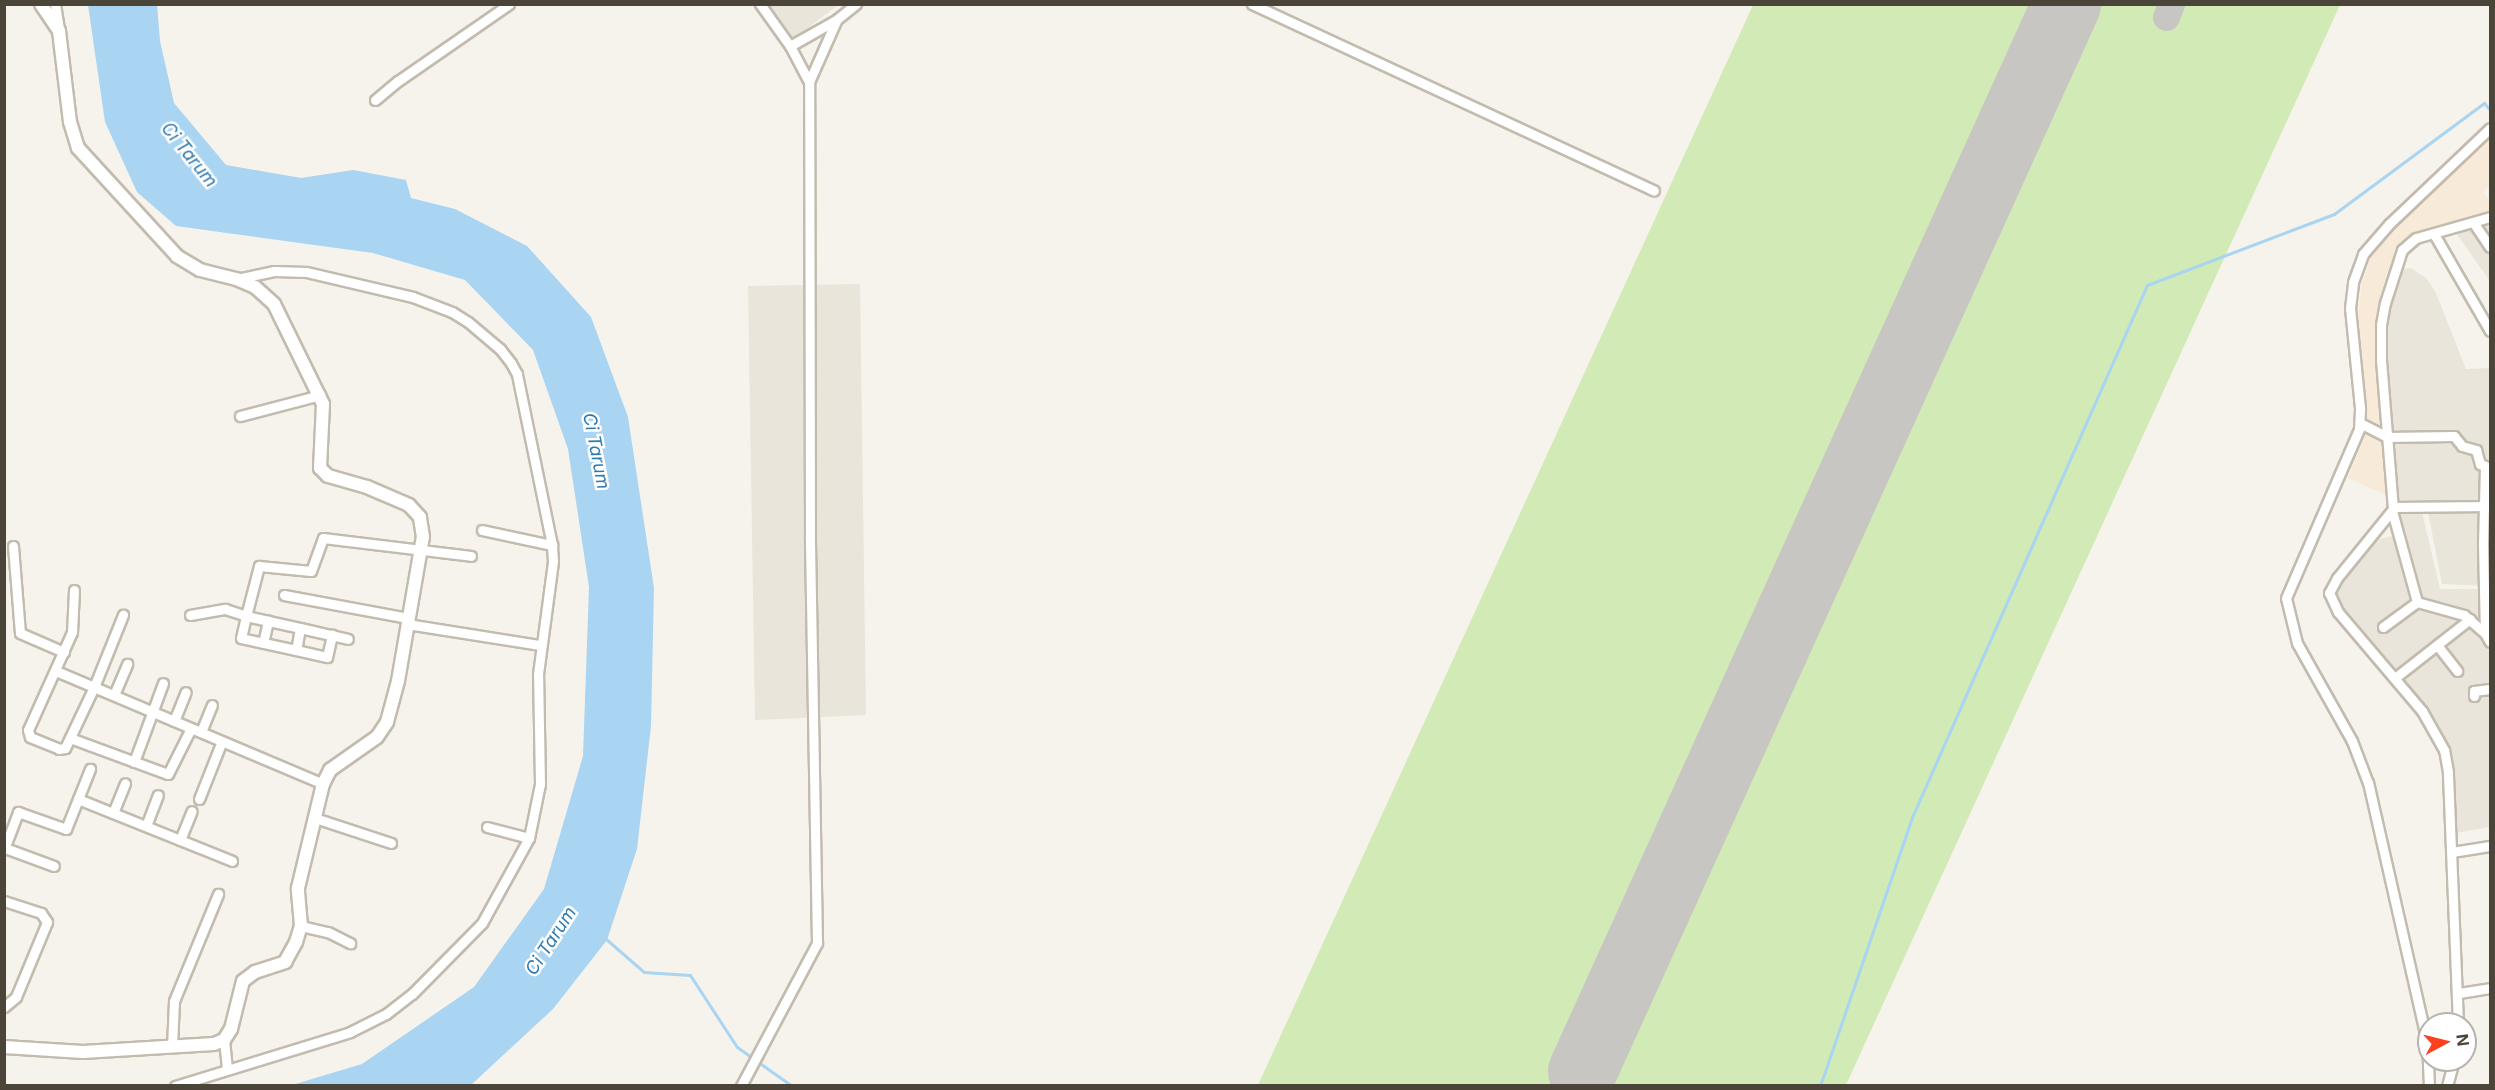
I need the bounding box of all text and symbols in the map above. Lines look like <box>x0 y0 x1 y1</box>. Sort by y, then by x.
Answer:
water label: Ci Tarum <box>156 118 222 192</box>
water label: Ci Tarum <box>578 411 614 491</box>
water label: Ci Tarum <box>521 903 581 979</box>
north arrow <box>2417 1012 2477 1072</box>
text: N <box>2452 1033 2474 1047</box>

